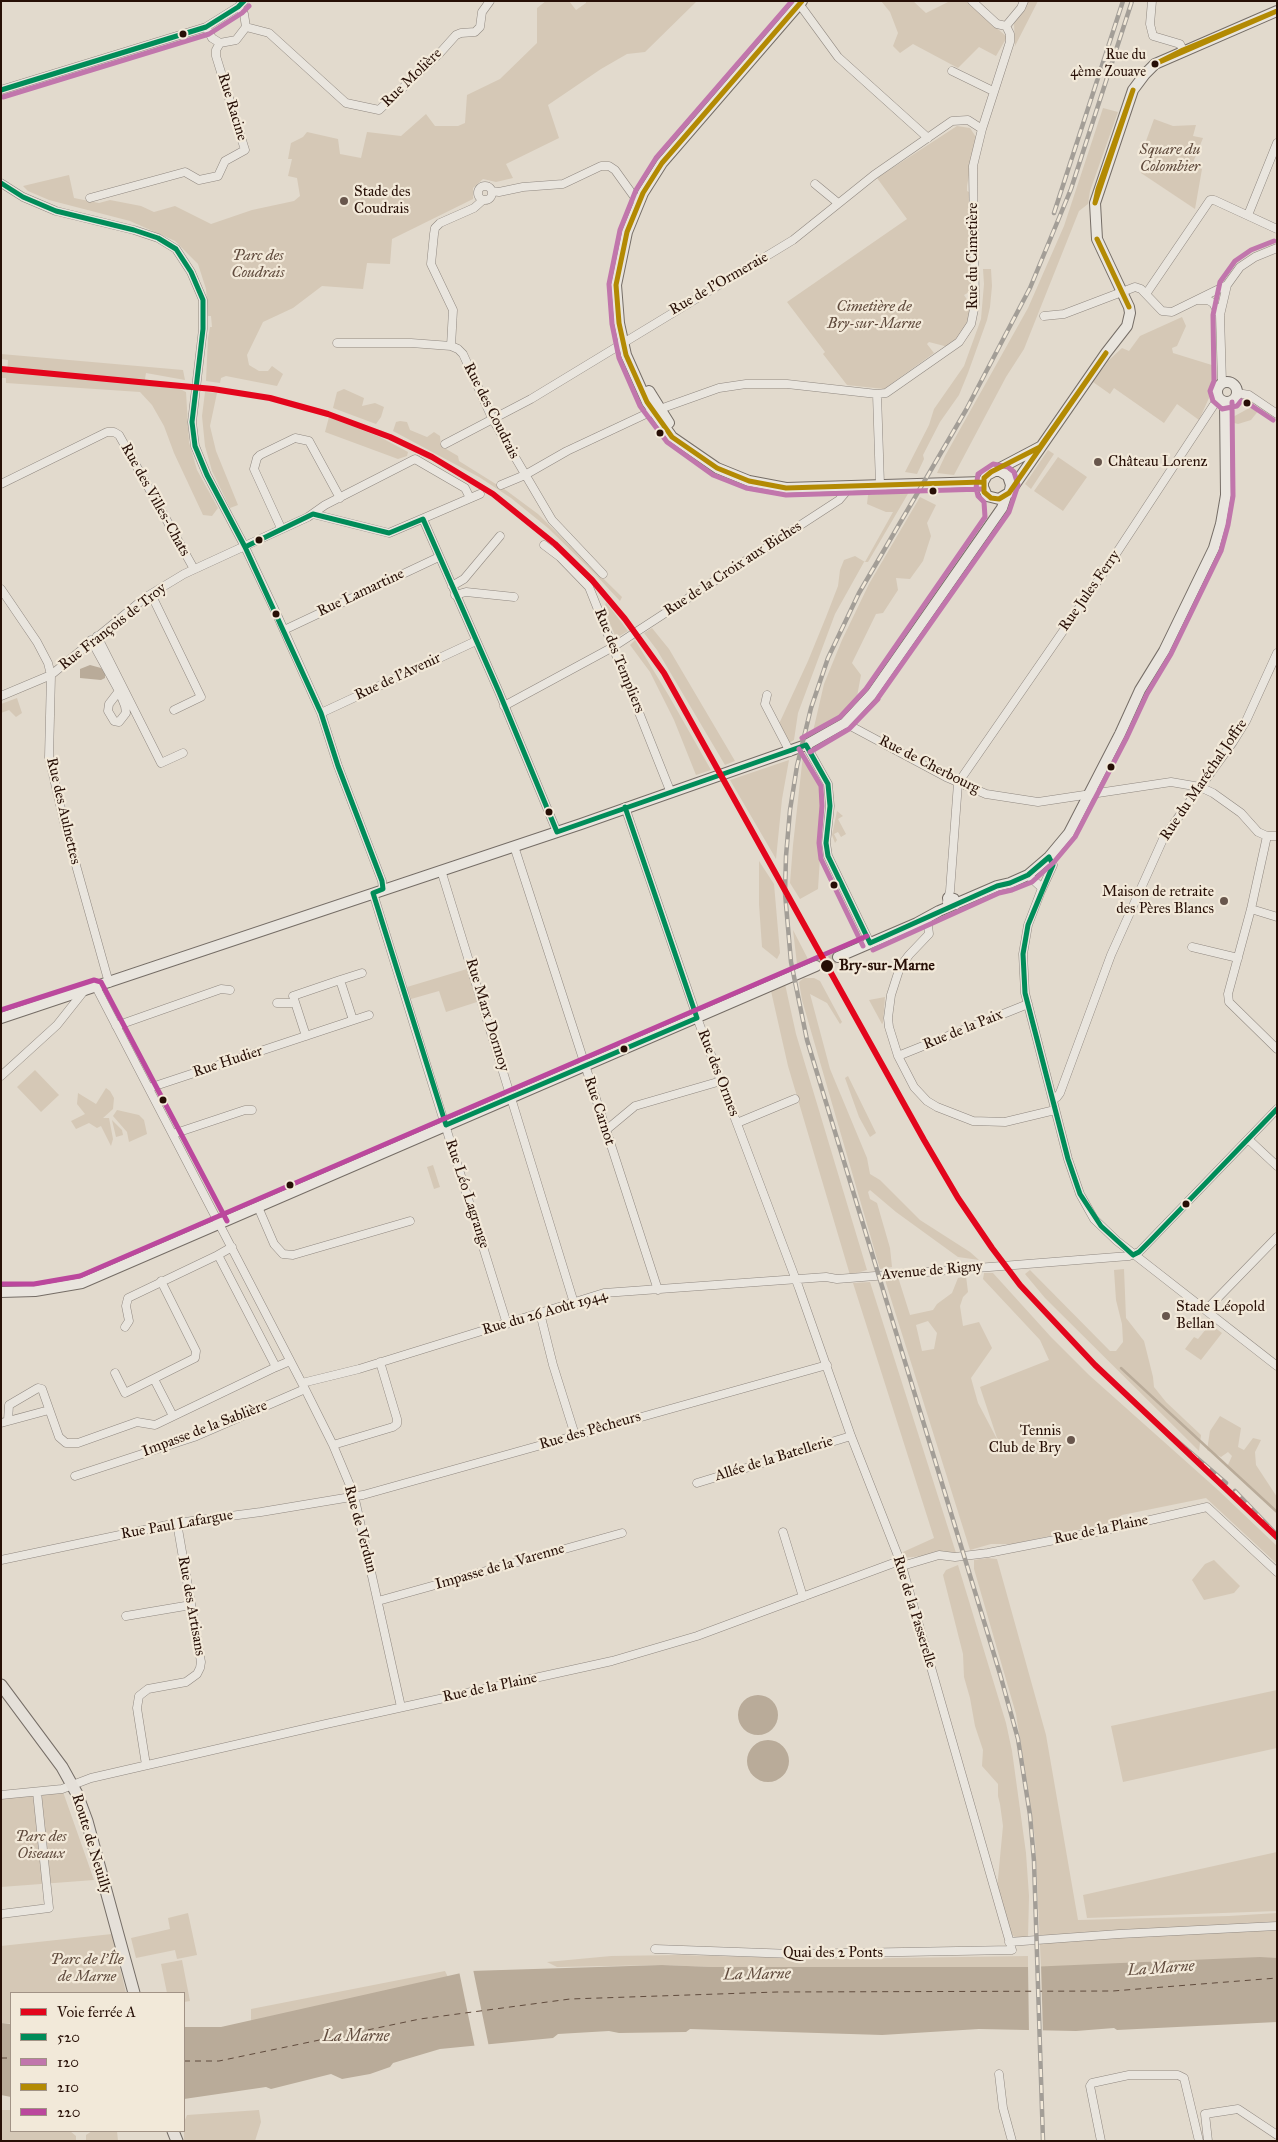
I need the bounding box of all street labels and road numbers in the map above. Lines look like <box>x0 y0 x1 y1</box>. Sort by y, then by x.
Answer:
street label: Rue Molière <box>378 45 446 111</box>
street label: Rue Racine <box>213 71 251 143</box>
street label: Rue du Cimetière <box>964 202 982 310</box>
street label: Rue de l'Ormeraie <box>667 249 771 319</box>
street label: Rue des Coudrais <box>459 360 523 462</box>
street label: Rue des Villes-Chats <box>116 440 194 560</box>
street label: Rue de la Croix aux Biches <box>661 518 805 620</box>
street label: Rue Jules Ferry <box>1056 547 1124 635</box>
street label: Rue Lamartine <box>315 565 407 621</box>
street label: Rue François de Troy <box>56 579 170 675</box>
street label: Rue des Templiers <box>590 606 648 716</box>
street label: Rue de l'Avenir <box>352 649 444 705</box>
street label: Rue du Maréchal Joffre <box>1157 716 1251 844</box>
street label: Rue de Cherbourg <box>876 732 982 798</box>
street label: Rue des Aulnettes <box>42 756 84 866</box>
street label: Rue Marx Dormoy <box>461 956 513 1074</box>
street label: Rue de la Paix <box>921 1006 1005 1054</box>
street label: Rue des Ormes <box>693 1027 743 1119</box>
street label: Rue Hudier <box>191 1042 265 1082</box>
street label: Rue Carnot <box>579 1074 619 1148</box>
street label: Rue Léo Lagrange <box>441 1137 493 1251</box>
street label: Avenue de Rigny <box>880 1258 984 1284</box>
street label: Rue du 26 Août 1944 <box>480 1286 610 1340</box>
street label: Impasse de la Sablière <box>140 1397 270 1461</box>
street label: Rue des Pêcheurs <box>537 1408 643 1454</box>
street label: Allée de la Batellerie <box>713 1432 835 1486</box>
street label: Rue de Verdun <box>340 1483 380 1575</box>
street label: Rue Paul Lafargue <box>119 1506 235 1544</box>
street label: Rue de la Plaine <box>1052 1511 1150 1549</box>
street label: Impasse de la Varenne <box>433 1540 567 1594</box>
street label: Rue de la Passerelle <box>888 1554 940 1670</box>
street label: Rue des Artisans <box>173 1555 209 1657</box>
street label: Rue de la Plaine <box>441 1669 539 1707</box>
street label: Route de Neuilly <box>67 1792 115 1896</box>
street label: Quai des 2 Ponts <box>783 1944 883 1962</box>

